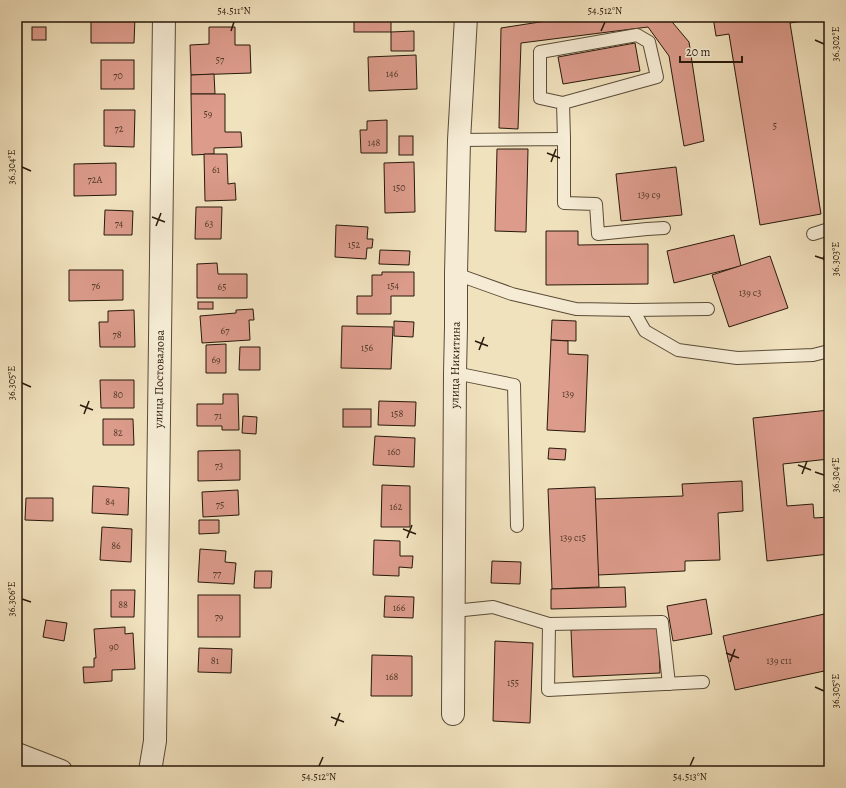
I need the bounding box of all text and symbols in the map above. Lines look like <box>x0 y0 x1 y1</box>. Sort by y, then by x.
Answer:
text: 54.511°N <box>217 4 251 17</box>
text: 54.512°N <box>588 4 622 17</box>
text: 36.302°E <box>829 26 842 62</box>
scale bar <box>680 38 742 64</box>
text: 20 m <box>686 44 710 60</box>
house number: 57 <box>216 53 225 66</box>
house number: 146 <box>386 67 399 80</box>
house number: 70 <box>113 69 123 82</box>
house number: 59 <box>204 107 213 120</box>
house number: 5 <box>773 119 777 132</box>
house number: 72 <box>115 122 124 135</box>
house number: 148 <box>368 136 381 149</box>
text: 36.304°E <box>5 150 18 184</box>
house number: 61 <box>212 163 221 176</box>
house number: 72А <box>88 173 103 186</box>
house number: 150 <box>392 181 406 194</box>
house number: 139 с9 <box>638 188 661 201</box>
house number: 74 <box>115 217 124 230</box>
house number: 63 <box>205 217 213 230</box>
house number: 152 <box>348 238 360 251</box>
text: 36.303°E <box>829 242 842 276</box>
house number: 76 <box>92 279 101 292</box>
house number: 154 <box>387 279 400 292</box>
house number: 65 <box>218 280 226 293</box>
house number: 139 с3 <box>739 286 761 299</box>
street label: улица Никитина <box>446 321 464 410</box>
house number: 67 <box>221 324 230 337</box>
house number: 78 <box>112 328 122 341</box>
street label: улица Постовалова <box>150 329 168 429</box>
house number: 156 <box>361 341 374 354</box>
house number: 69 <box>211 353 221 366</box>
text: 36.305°E <box>5 366 18 400</box>
house number: 139 <box>562 387 575 400</box>
house number: 80 <box>113 388 123 401</box>
house number: 158 <box>391 407 403 420</box>
house number: 71 <box>214 409 222 422</box>
house number: 82 <box>113 426 123 439</box>
house number: 160 <box>387 445 401 458</box>
text: 36.304°E <box>829 458 842 492</box>
house number: 73 <box>215 459 223 472</box>
house number: 84 <box>105 495 115 508</box>
house number: 75 <box>216 498 224 511</box>
house number: 162 <box>390 500 403 513</box>
house number: 139 с15 <box>560 531 586 544</box>
house number: 86 <box>111 539 121 552</box>
house number: 77 <box>213 567 222 580</box>
text: 36.306°E <box>5 581 18 616</box>
house number: 88 <box>118 598 128 611</box>
house number: 166 <box>393 601 406 614</box>
house number: 79 <box>215 610 224 623</box>
house number: 90 <box>109 640 119 653</box>
house number: 81 <box>211 654 220 667</box>
house number: 139 с11 <box>766 654 792 667</box>
house number: 168 <box>386 670 399 683</box>
text: 36.305°E <box>829 674 842 708</box>
house number: 155 <box>507 676 519 689</box>
text: 54.512°N <box>302 770 336 783</box>
text: 54.513°N <box>673 770 707 783</box>

